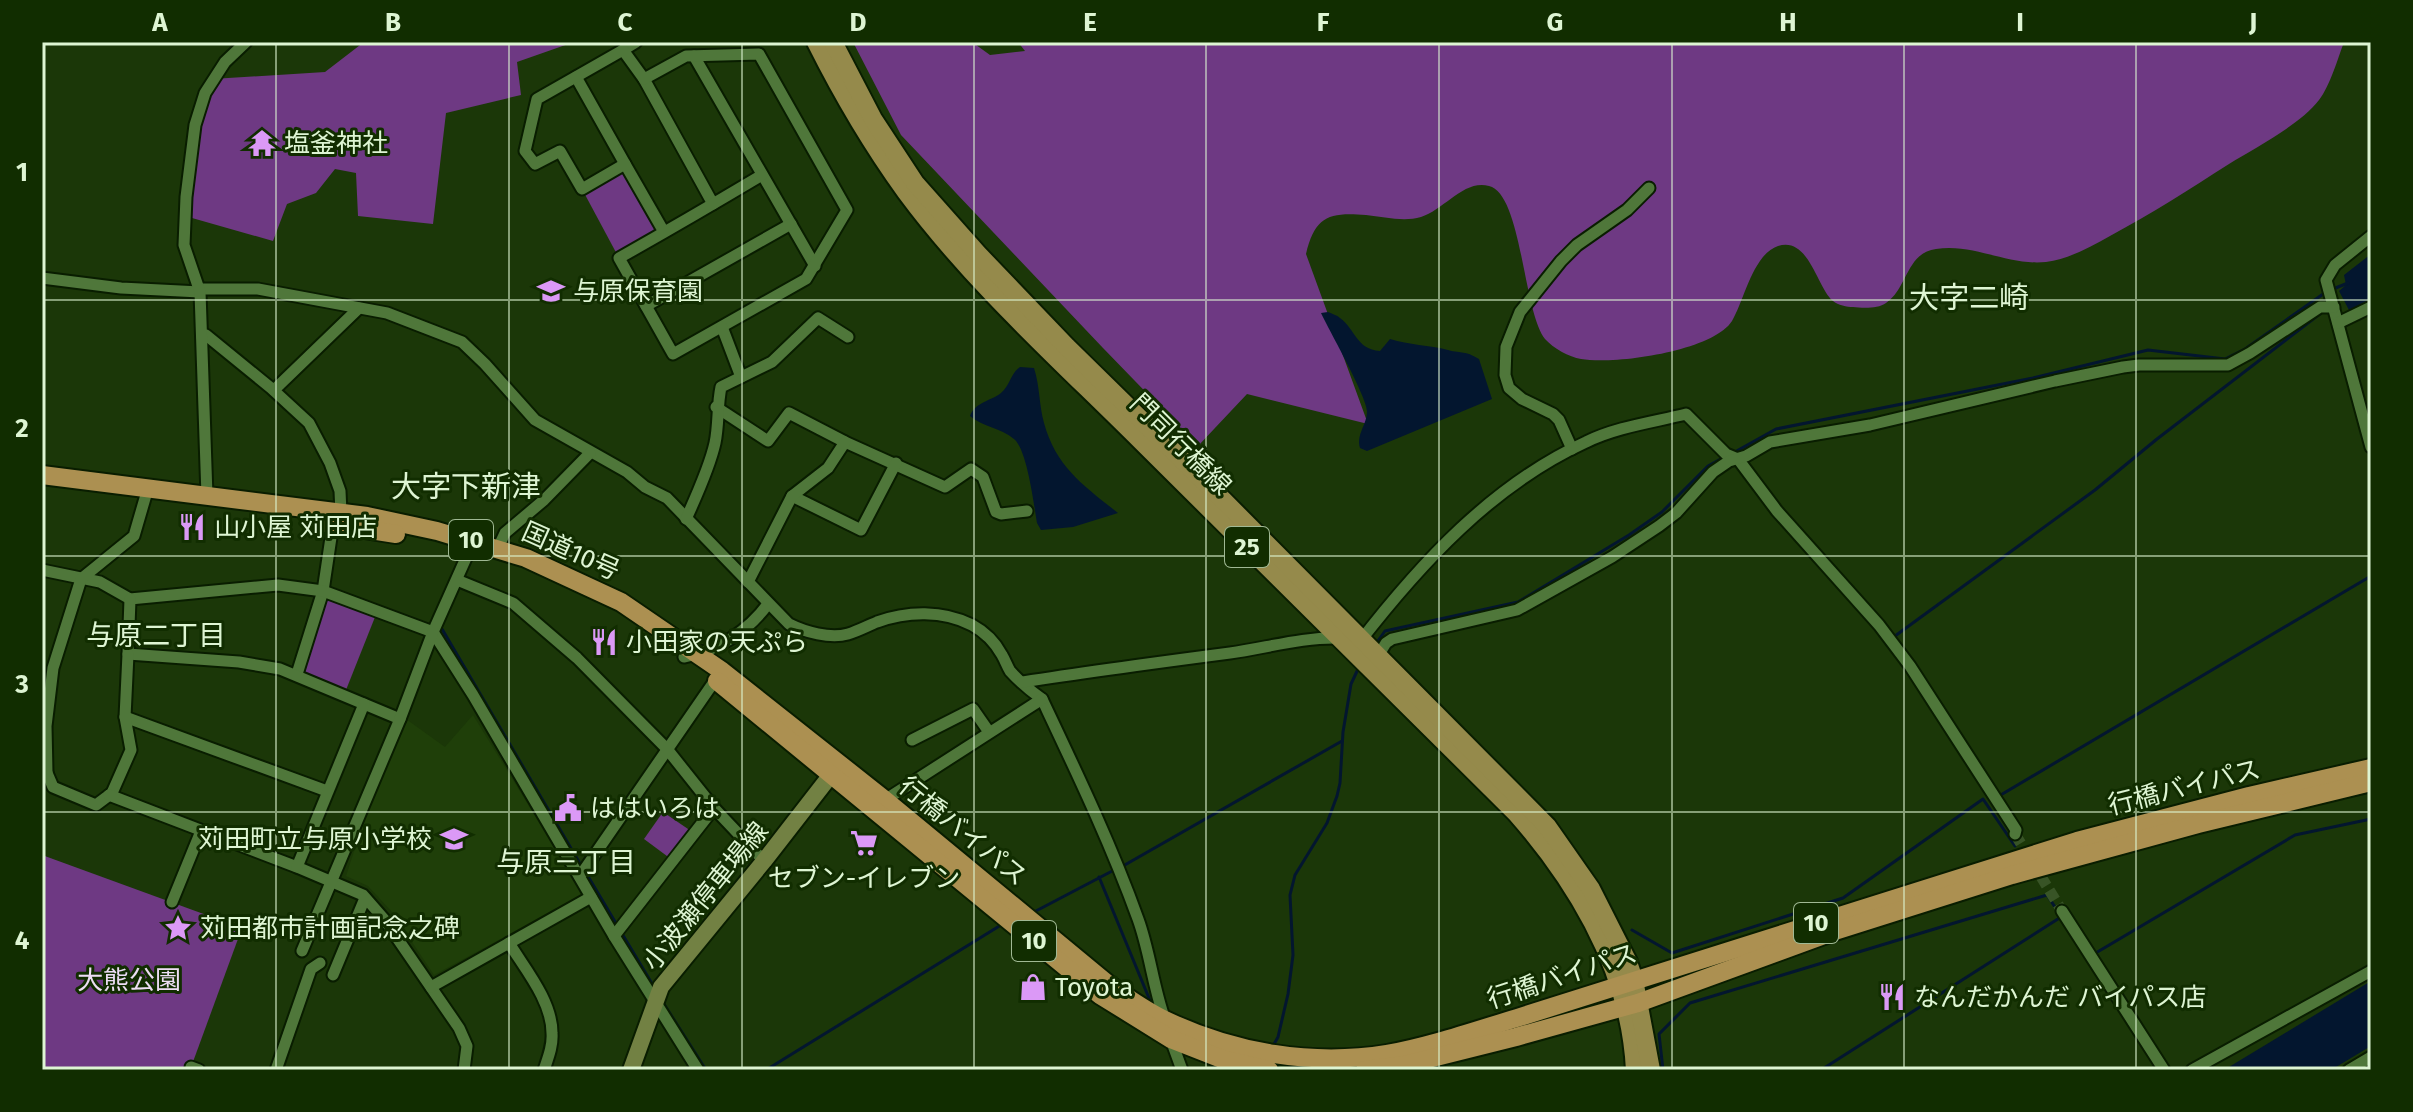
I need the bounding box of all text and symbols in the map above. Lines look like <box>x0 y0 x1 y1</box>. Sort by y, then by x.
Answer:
text: A <box>151 7 168 38</box>
text: B <box>385 7 401 38</box>
text: C <box>618 7 633 38</box>
text: D <box>850 7 867 38</box>
text: E <box>1083 7 1097 38</box>
text: F <box>1317 7 1330 38</box>
text: G <box>1547 7 1563 38</box>
text: H <box>1779 7 1797 38</box>
text: I <box>2016 7 2024 38</box>
text: J <box>2248 7 2257 38</box>
temple icon: 塩釜神社 <box>247 128 277 158</box>
place label: 塩釜神社 <box>284 128 388 159</box>
text: 1 <box>16 157 28 188</box>
school or university icon: 与原保育園 <box>536 276 566 306</box>
place label: 与原保育園 <box>573 276 703 307</box>
district label: 大字二崎 <box>1909 280 2029 316</box>
street label: 門司行橋線 <box>1124 387 1238 501</box>
text: 2 <box>15 413 29 444</box>
district label: 大字下新津 <box>391 469 541 505</box>
restaurant icon: 山小屋 苅田店 <box>177 512 207 542</box>
place label: 山小屋 苅田店 <box>214 512 377 543</box>
street label: 国道10号 <box>517 516 625 587</box>
road number: 10 <box>449 520 493 560</box>
road number: 25 <box>1225 527 1269 567</box>
district label: 与原二丁目 <box>86 619 226 652</box>
restaurant icon: 小田家の天ぷら <box>589 627 619 657</box>
place label: 小田家の天ぷら <box>626 627 808 658</box>
text: 3 <box>14 669 29 700</box>
street label: 行橋バイパス <box>2105 754 2263 821</box>
street label: 行橋バイパス <box>893 770 1033 892</box>
public building icon: ははいろは <box>553 793 583 823</box>
place label: ははいろは <box>590 793 720 824</box>
street label: 小波瀬停車場線 <box>636 816 775 977</box>
place label: 苅田町立与原小学校 <box>198 824 432 855</box>
school or university icon: 苅田町立与原小学校 <box>439 824 469 854</box>
supermarket icon: セブン-イレブン <box>849 828 879 858</box>
district label: 与原三丁目 <box>496 846 636 879</box>
place label: セブン-イレブン <box>768 863 960 894</box>
road number: 10 <box>1794 903 1838 943</box>
place icon: 苅田都市計画記念之碑 <box>163 913 193 943</box>
place label: 苅田都市計画記念之碑 <box>200 913 460 944</box>
road number: 10 <box>1012 921 1056 961</box>
text: 4 <box>15 925 30 956</box>
street label: 行橋バイパス <box>1483 938 1641 1015</box>
park label: 大熊公園 <box>77 965 181 996</box>
shop icon: Toyota <box>1018 972 1048 1002</box>
place label: Toyota <box>1055 972 1133 1003</box>
restaurant icon: なんだかんだ バイパス店 <box>1877 982 1907 1012</box>
place label: なんだかんだ バイパス店 <box>1914 982 2206 1013</box>

